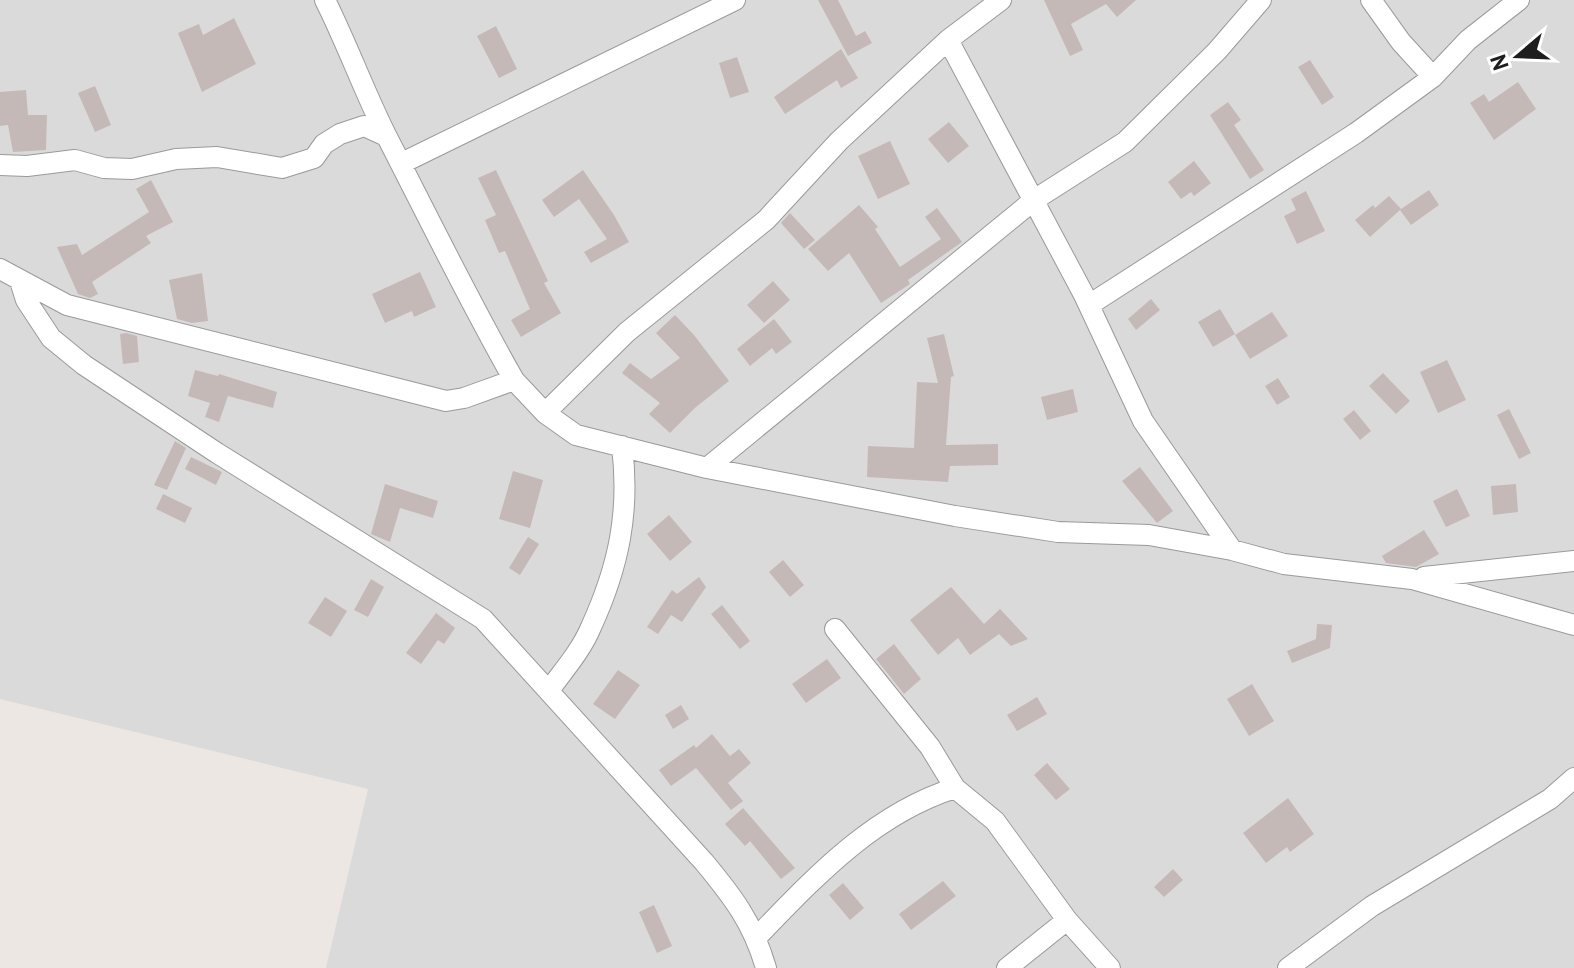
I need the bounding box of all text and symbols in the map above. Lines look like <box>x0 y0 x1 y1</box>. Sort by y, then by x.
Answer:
north arrow <box>1478 16 1558 96</box>
text: N <box>1483 51 1515 74</box>

